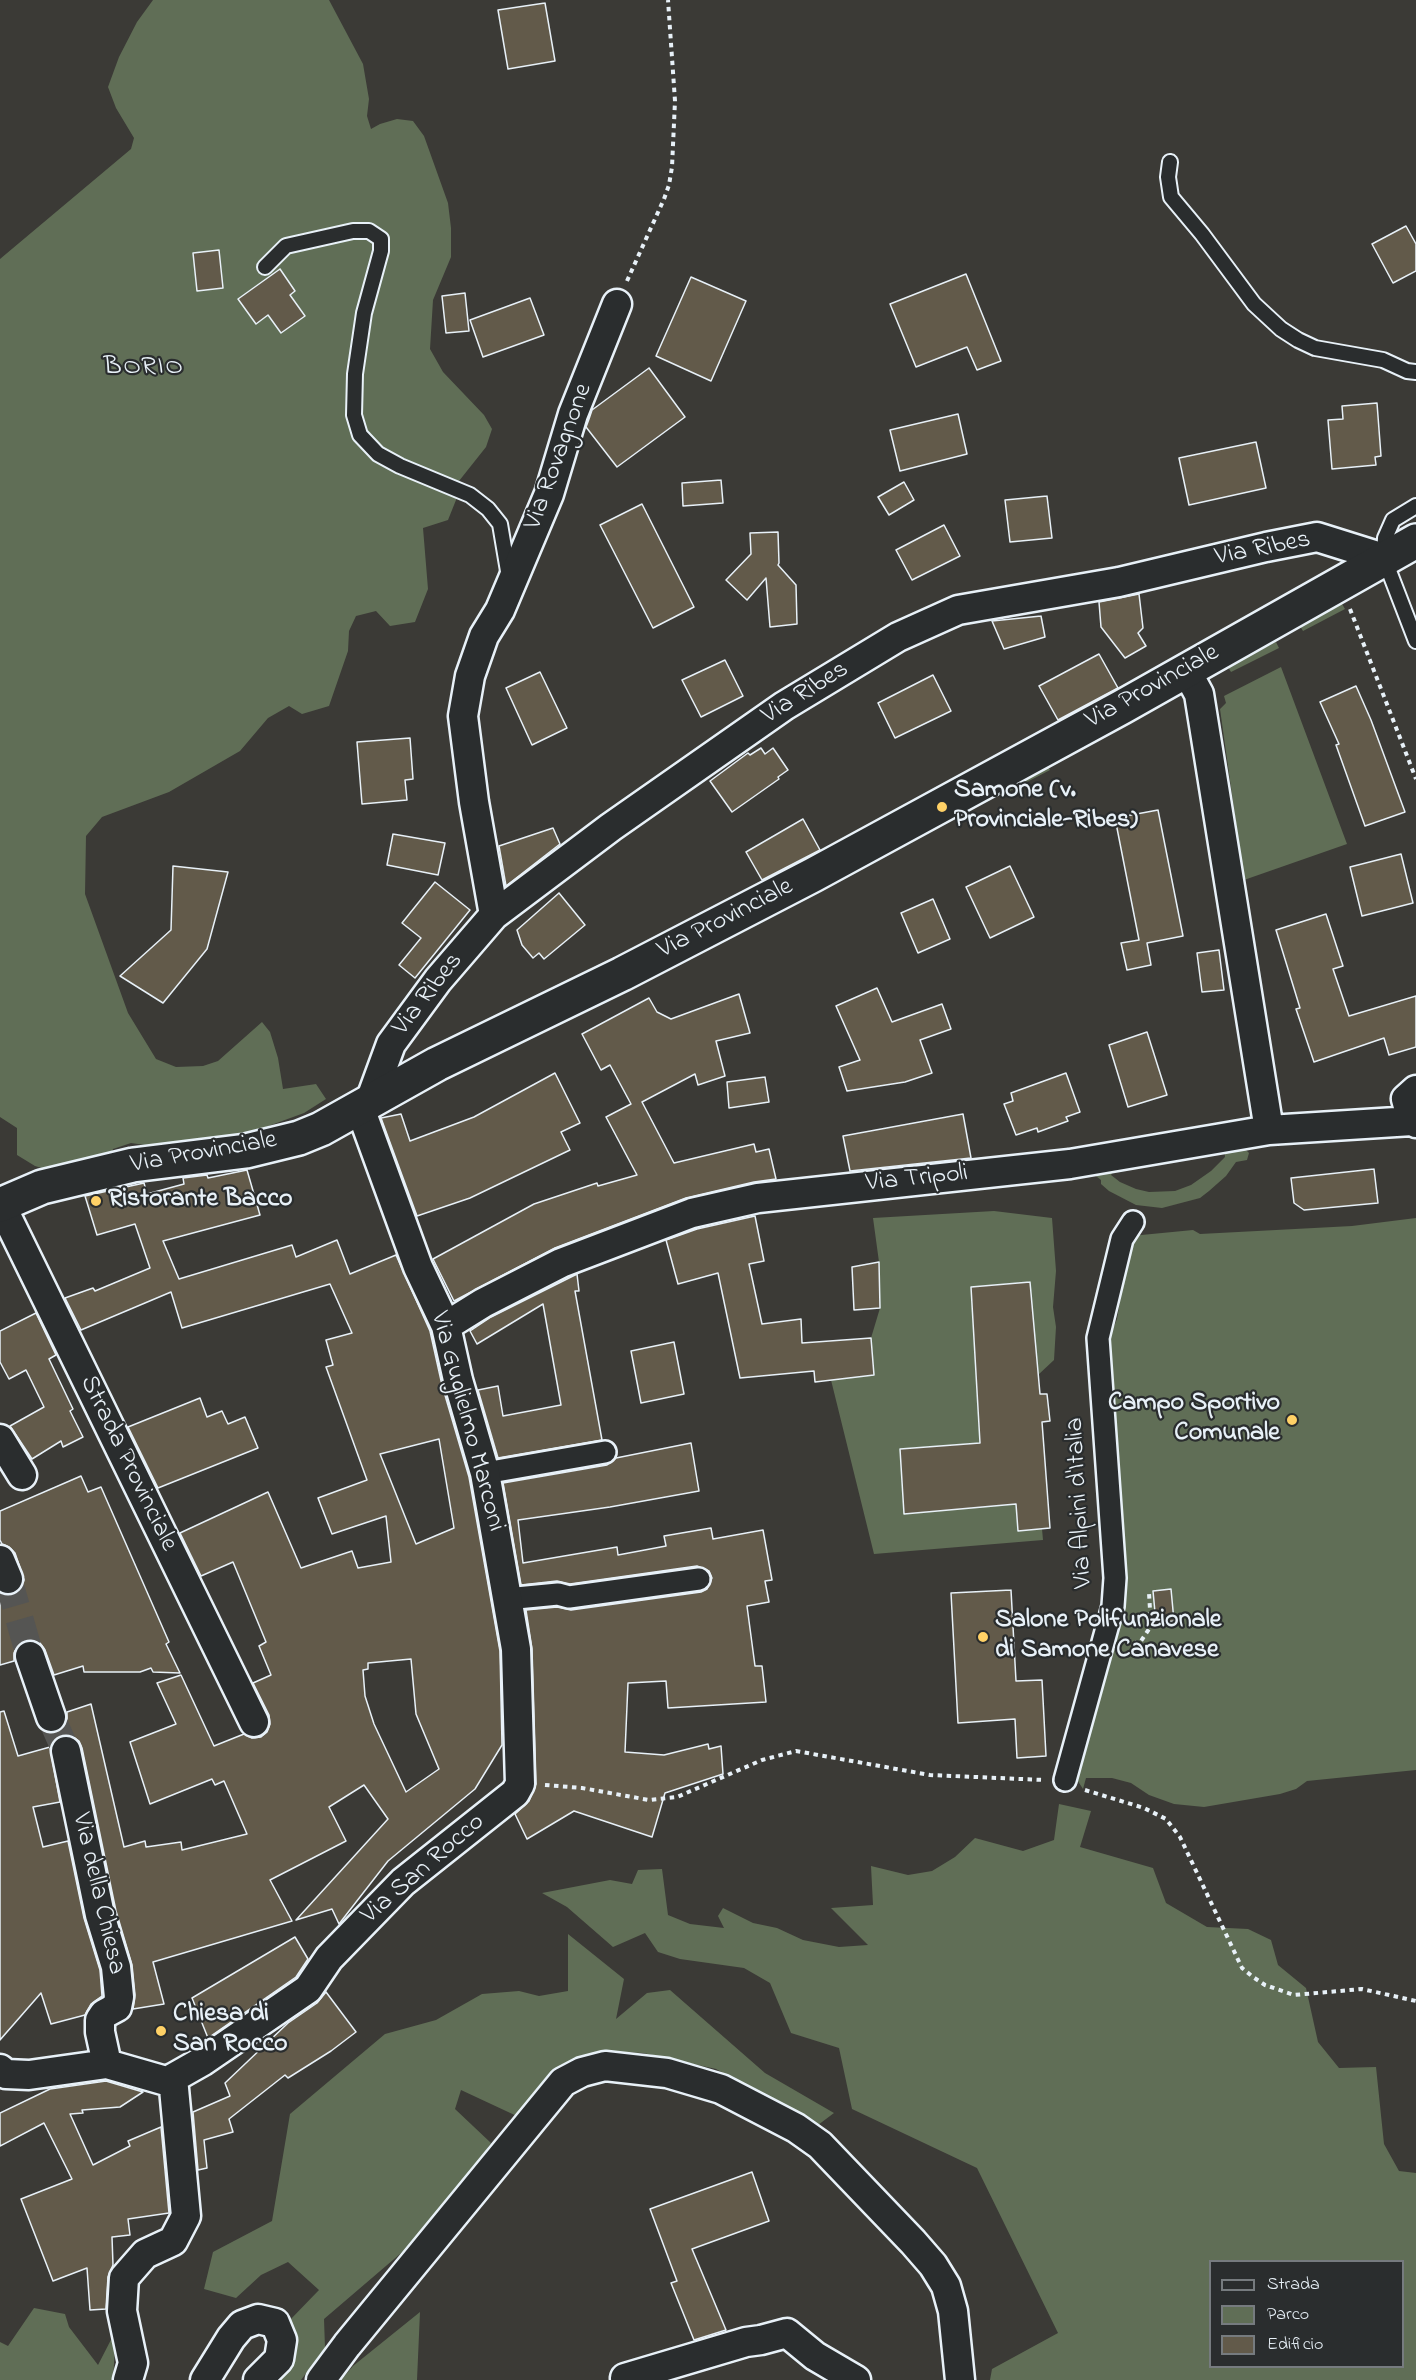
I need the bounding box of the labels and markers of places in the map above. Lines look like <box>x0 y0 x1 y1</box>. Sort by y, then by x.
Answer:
place label: Samone (v. Provinciale-Ribes) <box>954 776 1138 838</box>
marker: Samone (v. Provinciale-Ribes) <box>935 800 949 814</box>
place label: Ristorante Bacco <box>108 1185 292 1217</box>
marker: Ristorante Bacco <box>89 1194 103 1208</box>
place label: Campo Sportivo Comunale <box>1108 1389 1280 1450</box>
marker: Campo Sportivo Comunale <box>1285 1413 1299 1427</box>
place label: Salone Polifunzionale di Samone Canavese <box>995 1606 1222 1667</box>
marker: Salone Polifunzionale di Samone Canavese <box>976 1630 990 1644</box>
place label: Chiesa di San Rocco <box>173 2000 288 2062</box>
marker: Chiesa di San Rocco <box>154 2024 168 2038</box>

